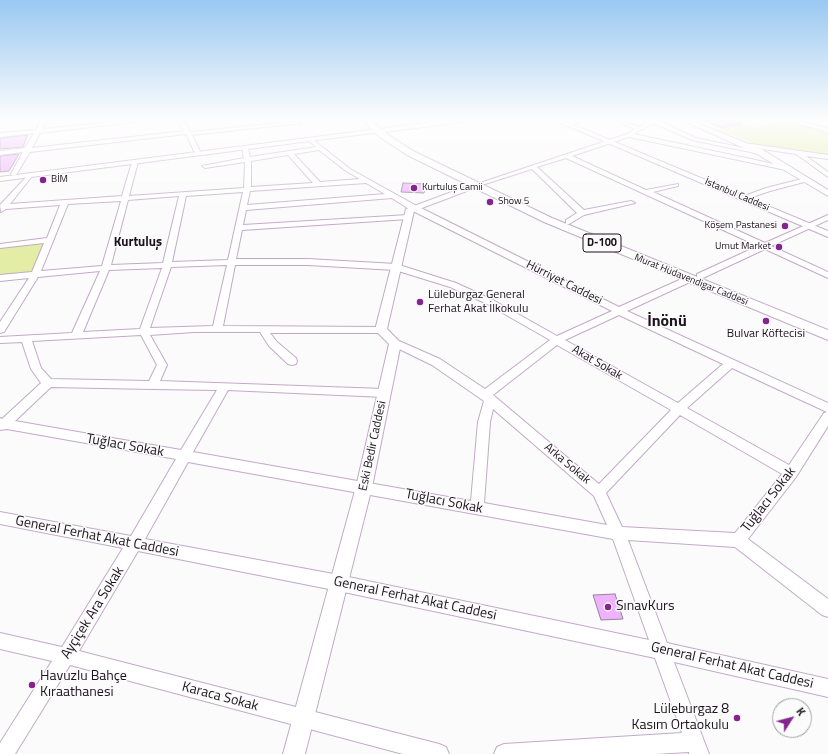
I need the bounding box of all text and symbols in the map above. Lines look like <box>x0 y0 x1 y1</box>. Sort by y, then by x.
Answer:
place label: BİM <box>51 174 68 186</box>
marker: BİM <box>38 175 48 185</box>
street label: İstanbul Caddesi <box>703 176 771 214</box>
place label: Kurtuluş Camii <box>422 182 483 194</box>
marker: Kurtuluş Camii <box>409 183 419 193</box>
place label: Show 5 <box>498 196 529 208</box>
marker: Show 5 <box>485 197 495 207</box>
place label: Köşem Pastanesi <box>705 220 777 232</box>
marker: Köşem Pastanesi <box>780 221 790 231</box>
road number: D-100 <box>583 234 621 252</box>
district label: Kurtuluş <box>114 235 162 251</box>
place label: Umut Market <box>715 241 771 253</box>
marker: Umut Market <box>774 242 784 252</box>
street label: Murat Hüdavendigar Caddesi <box>632 252 750 308</box>
street label: Hürriyet Caddesi <box>524 258 604 308</box>
place label: Lüleburgaz General Ferhat Akat İlkokulu <box>428 288 528 316</box>
marker: Lüleburgaz General Ferhat Akat İlkokulu <box>415 297 425 307</box>
district label: İnönü <box>647 312 687 332</box>
marker: Bulvar Köftecisi <box>761 316 771 326</box>
place label: Bulvar Köftecisi <box>727 327 805 341</box>
street label: Akat Sokak <box>569 343 625 383</box>
street label: Eski Bedir Caddesi <box>356 400 390 492</box>
street label: Tuğlacı Sokak <box>85 431 165 461</box>
street label: Arka Sokak <box>541 440 593 488</box>
street label: Tuğlacı Sokak <box>738 464 800 536</box>
street label: Tuğlacı Sokak <box>404 486 484 518</box>
street label: General Ferhat Akat Caddesi <box>14 513 180 561</box>
street label: Ayçiçek Ara Sokak <box>58 564 128 662</box>
street label: General Ferhat Akat Caddesi <box>332 574 498 624</box>
place label: SınavKurs <box>616 599 674 615</box>
marker: SınavKurs <box>603 602 613 612</box>
street label: General Ferhat Akat Caddesi <box>649 639 815 693</box>
place label: Havuzlu Bahçe Kıraathanesi <box>40 669 127 702</box>
street label: Karaca Sokak <box>180 679 260 715</box>
marker: Havuzlu Bahçe Kıraathanesi <box>27 680 37 690</box>
north arrow <box>772 698 812 738</box>
place label: Lüleburgaz 8 Kasım Ortaokulu <box>631 702 729 734</box>
text: K <box>793 704 809 719</box>
marker: Lüleburgaz 8 Kasım Ortaokulu <box>732 713 742 723</box>

